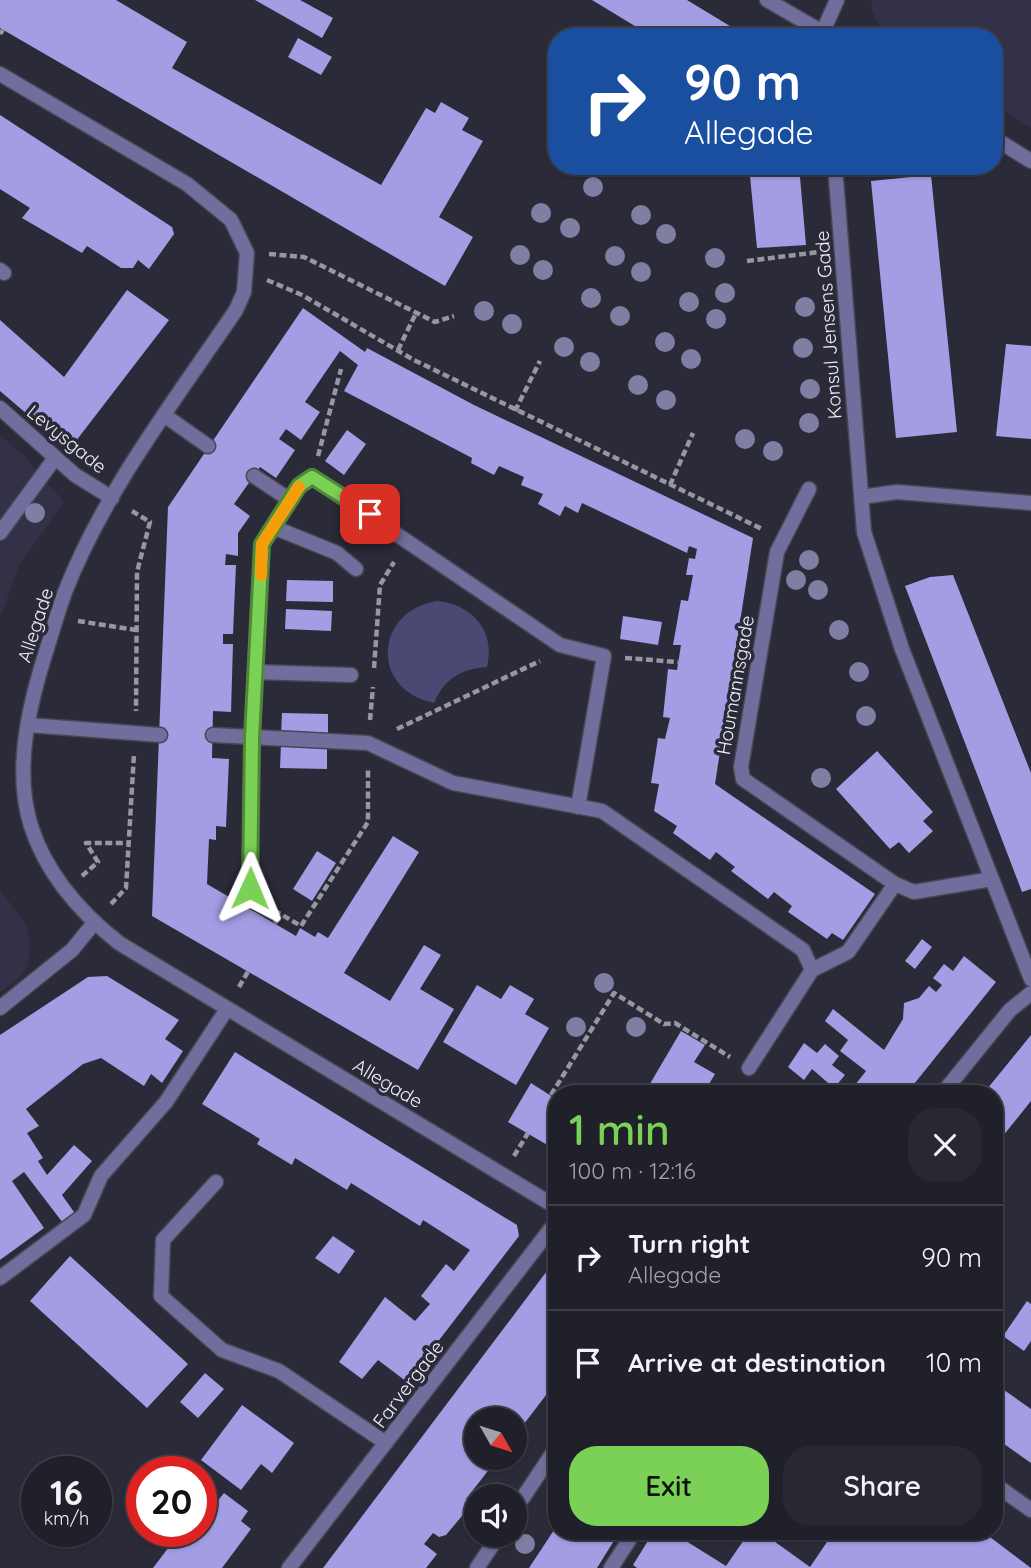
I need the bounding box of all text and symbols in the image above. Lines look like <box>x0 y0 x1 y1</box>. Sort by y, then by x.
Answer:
text: 90 m <box>684 51 801 112</box>
icon: right <box>569 56 660 147</box>
text: Allegade <box>684 112 814 152</box>
street label: Konsul Jensens Gade <box>809 230 847 420</box>
street label: Levysgade <box>22 400 112 478</box>
pin <box>340 484 400 544</box>
icon: arrive <box>351 495 389 533</box>
street label: Allegade <box>12 585 58 665</box>
street label: Houmannsgade <box>711 613 759 757</box>
position arrow <box>213 851 287 925</box>
street label: Allegade <box>349 1053 427 1113</box>
text: 1 min <box>569 1103 670 1156</box>
button: close <box>908 1108 982 1182</box>
text: 100 m · 12:16 <box>569 1156 696 1185</box>
text: Turn right <box>628 1227 750 1260</box>
icon: right <box>569 1239 607 1277</box>
text: 90 m <box>921 1241 982 1274</box>
text: Allegade <box>628 1260 721 1289</box>
street label: Farvergade <box>367 1335 449 1433</box>
icon: arrive <box>569 1344 607 1382</box>
text: Arrive at destination <box>628 1346 886 1379</box>
text: 10 m <box>926 1346 982 1379</box>
north arrow <box>464 1407 527 1470</box>
map controls <box>464 1407 527 1547</box>
button: Exit <box>569 1446 769 1526</box>
button: Share <box>783 1446 982 1526</box>
speed limit sign: 20 <box>126 1456 217 1547</box>
text: 16 <box>50 1470 83 1514</box>
button: sound <box>464 1484 527 1547</box>
text: km/h <box>44 1507 89 1530</box>

